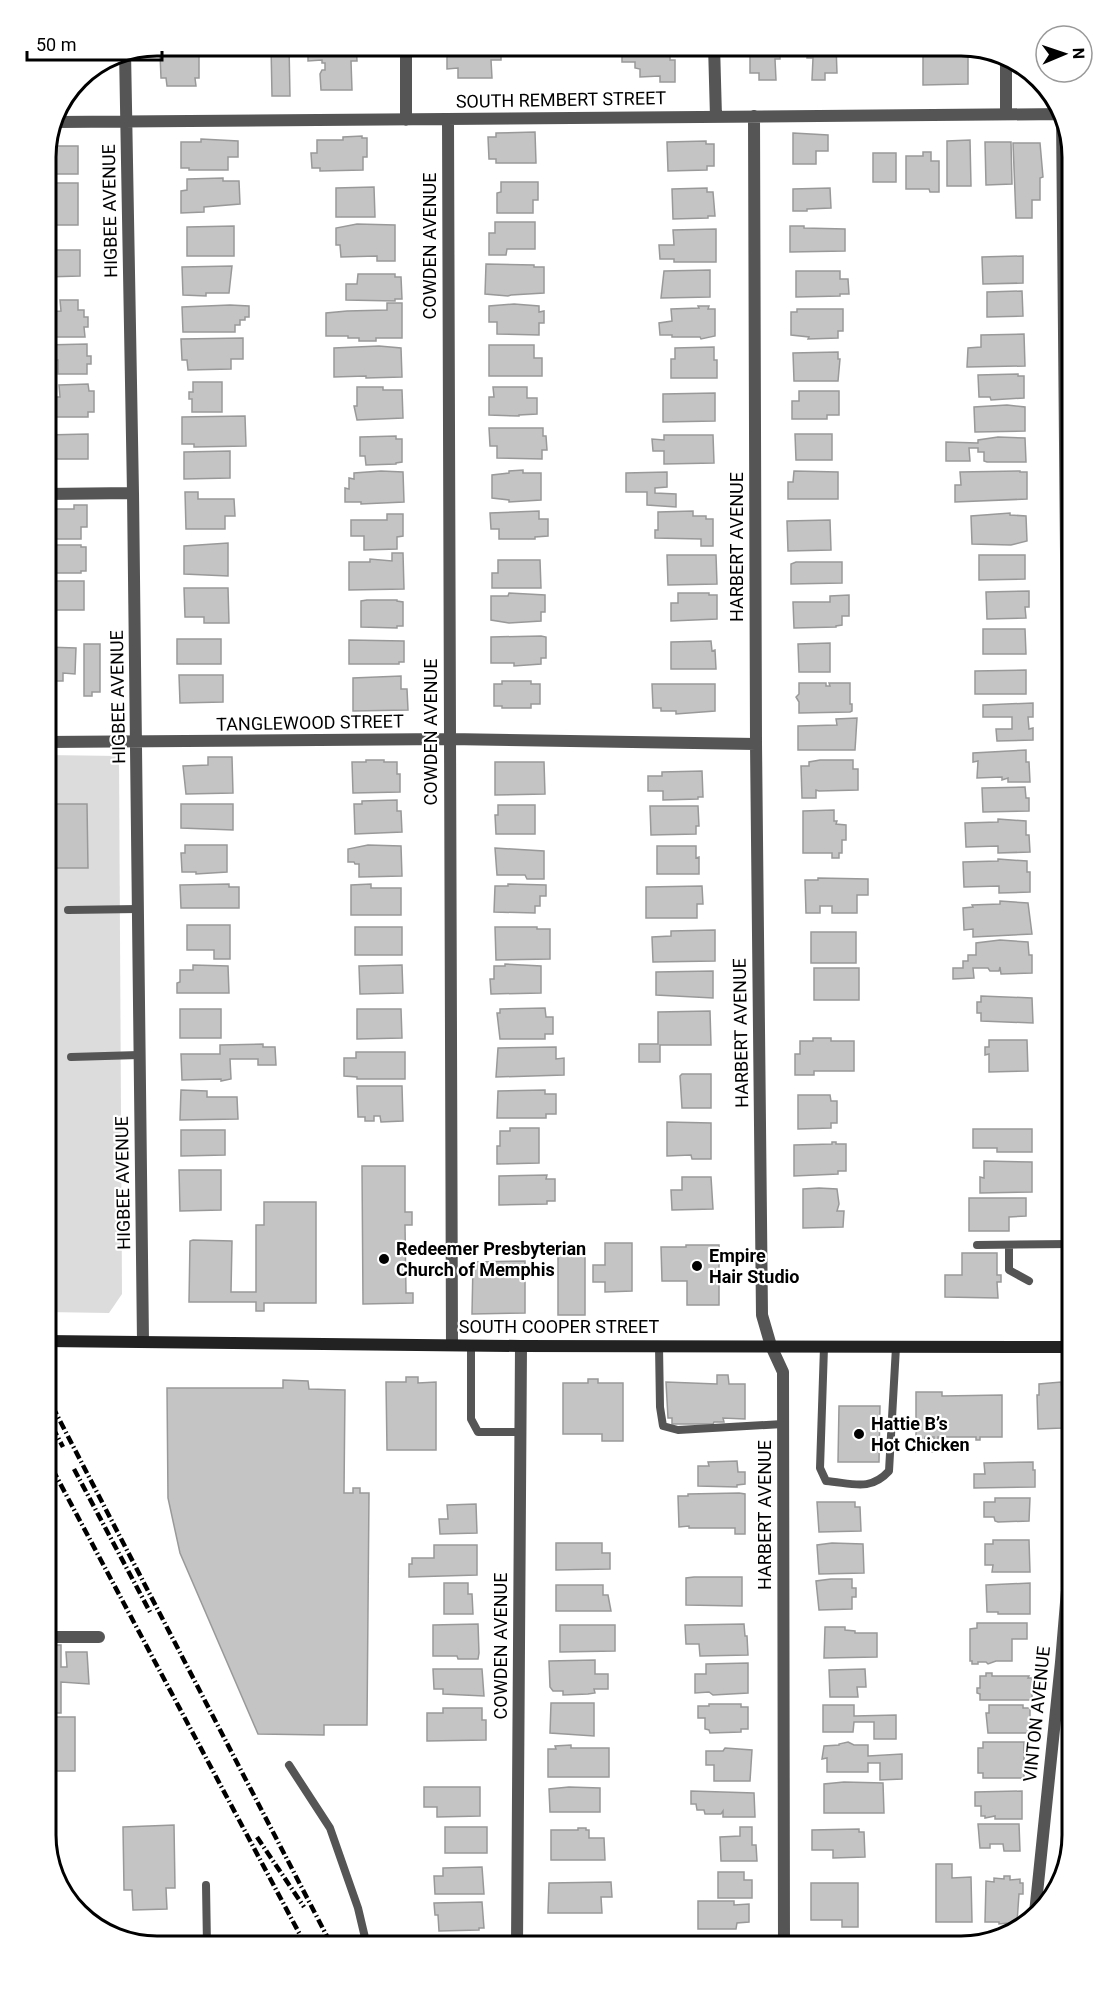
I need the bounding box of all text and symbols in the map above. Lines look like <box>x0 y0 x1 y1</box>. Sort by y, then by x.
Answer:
scale bar <box>27 24 162 62</box>
north arrow <box>1034 24 1094 84</box>
text: 50 m <box>36 34 76 55</box>
text: N <box>1069 48 1088 59</box>
street label: SOUTH REMBERT STREET <box>456 87 667 112</box>
street label: HIGBEE AVENUE <box>98 144 121 278</box>
street label: COWDEN AVENUE <box>419 173 440 319</box>
street label: HARBERT AVENUE <box>726 472 747 622</box>
street label: HIGBEE AVENUE <box>106 630 129 764</box>
street label: COWDEN AVENUE <box>420 659 441 805</box>
street label: TANGLEWOOD STREET <box>216 710 404 735</box>
street label: HARBERT AVENUE <box>729 958 752 1108</box>
street label: HIGBEE AVENUE <box>111 1116 134 1250</box>
place label: Redeemer Presbyterian Church of Memphis <box>396 1238 586 1280</box>
place label: Empire Hair Studio <box>709 1245 799 1287</box>
marker: Redeemer Presbyterian Church of Memphis <box>377 1252 391 1266</box>
marker: Empire Hair Studio <box>690 1259 704 1273</box>
street label: SOUTH COOPER STREET <box>459 1316 659 1337</box>
place label: Hattie B’s Hot Chicken <box>871 1413 970 1455</box>
marker: Hattie B’s Hot Chicken <box>852 1427 866 1441</box>
street label: HARBERT AVENUE <box>754 1440 775 1590</box>
street label: COWDEN AVENUE <box>490 1573 511 1719</box>
street label: VINTON AVENUE <box>1019 1645 1054 1783</box>

